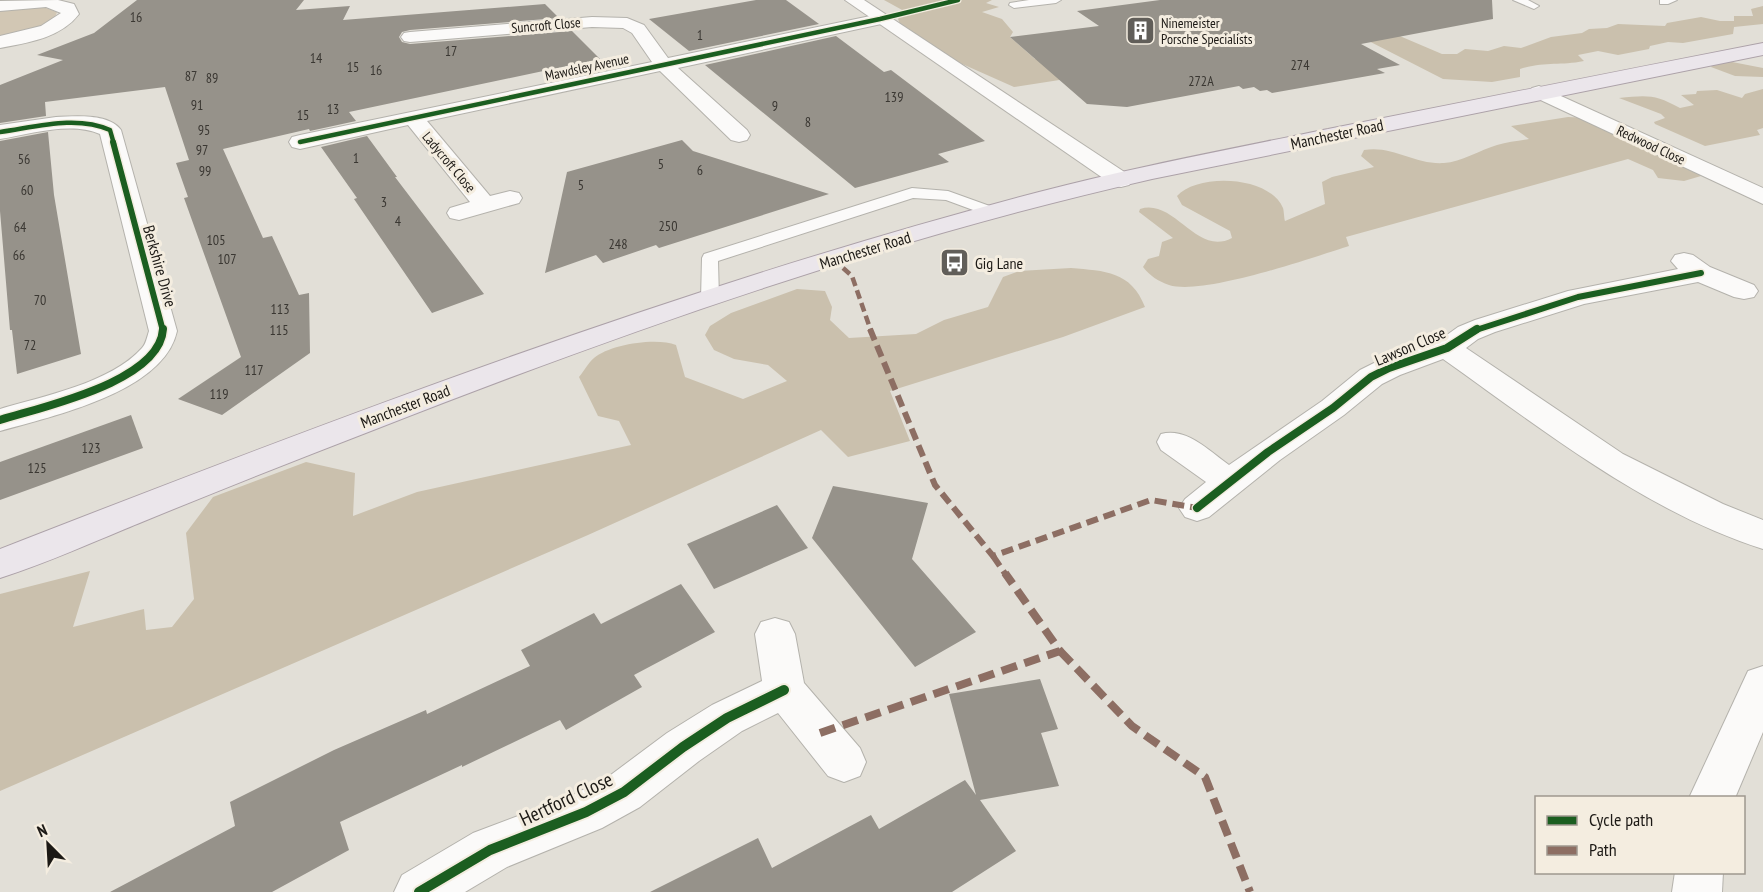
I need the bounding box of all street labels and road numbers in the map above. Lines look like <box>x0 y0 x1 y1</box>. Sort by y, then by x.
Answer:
street label: Suncroft Close <box>511 13 582 37</box>
street label: Mawdsley Avenue <box>543 49 631 85</box>
street label: Manchester Road <box>1289 114 1385 154</box>
street label: Redwood Close <box>1614 121 1688 169</box>
street label: Ladycroft Close <box>418 128 480 196</box>
street label: Berkshire Drive <box>139 223 181 309</box>
street label: Manchester Road <box>817 227 913 273</box>
street label: Lawson Close <box>1372 322 1448 370</box>
street label: Manchester Road <box>357 380 453 432</box>
street label: Hertford Close <box>515 766 617 832</box>

